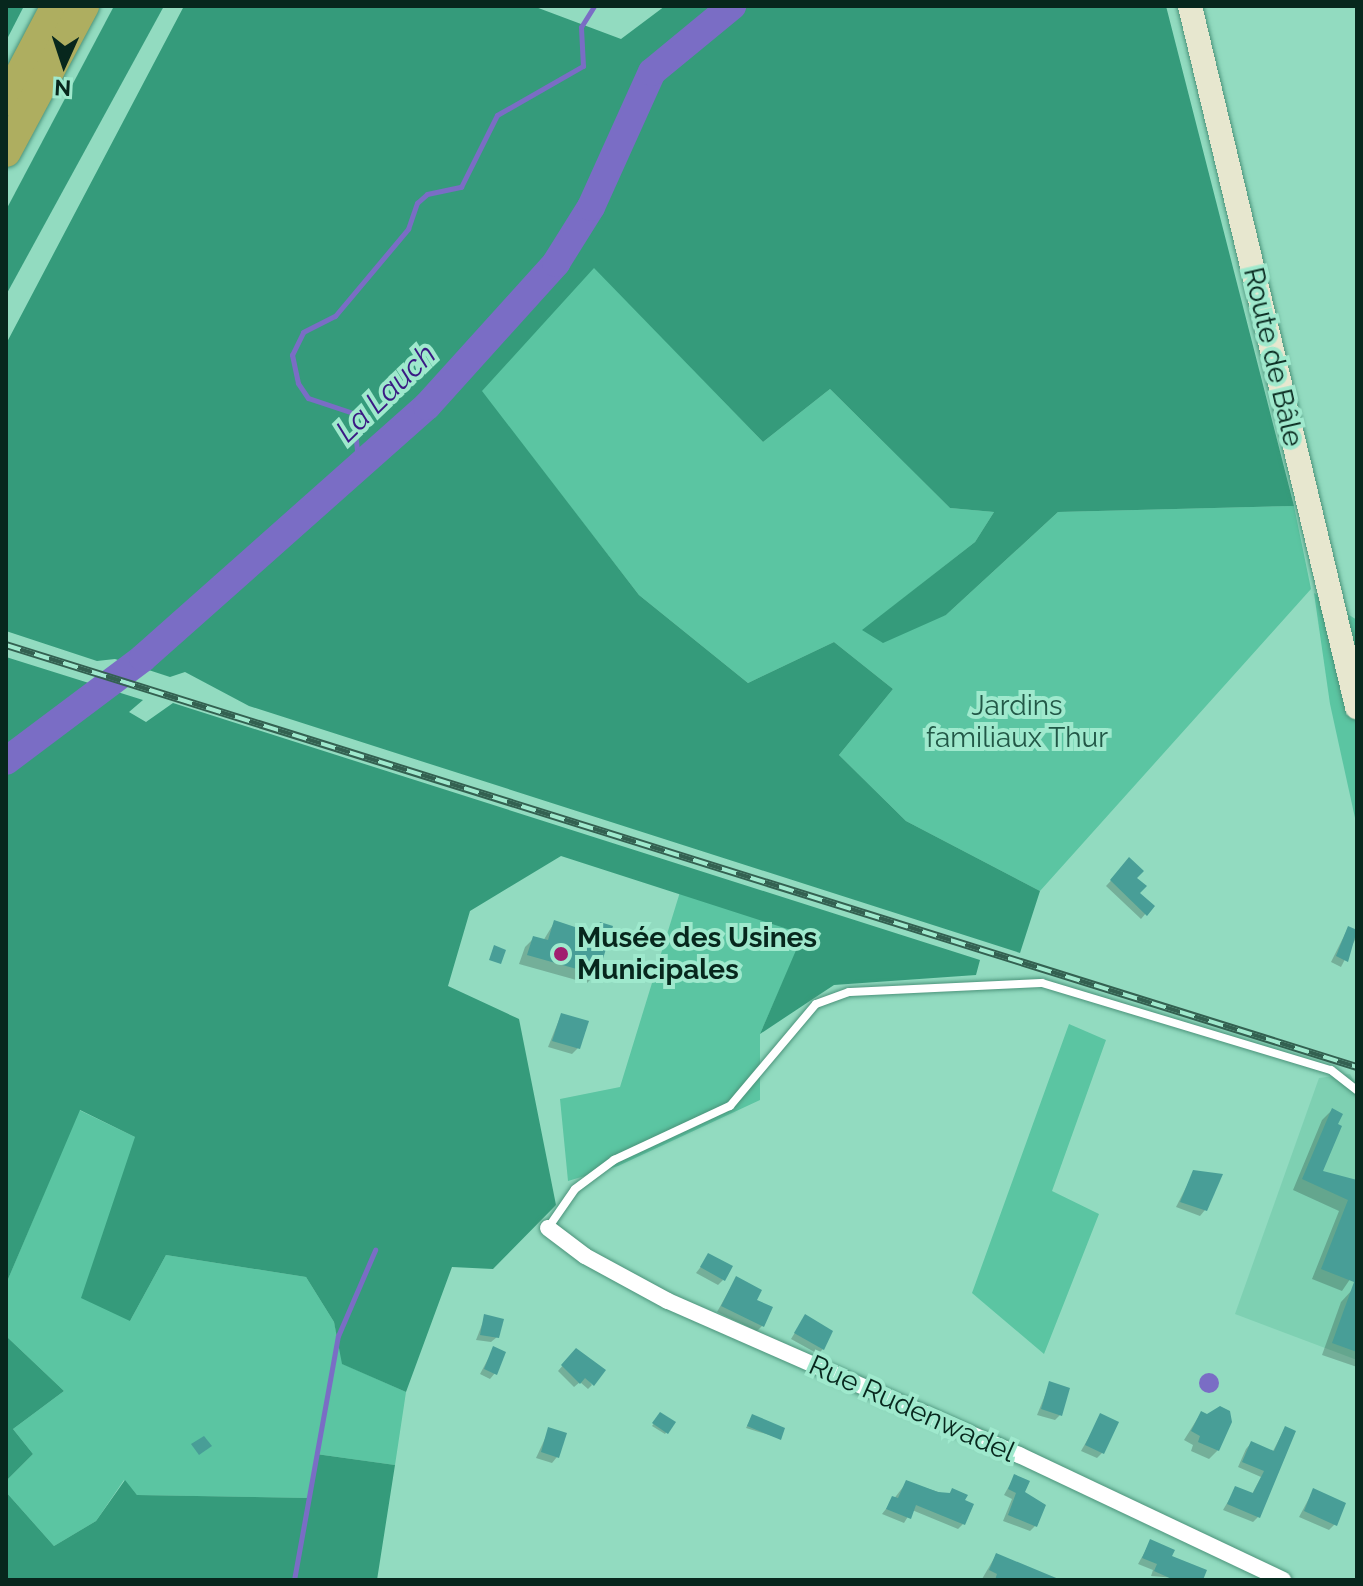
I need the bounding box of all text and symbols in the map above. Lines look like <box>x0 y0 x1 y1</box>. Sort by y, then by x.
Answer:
north arrow <box>24 24 104 104</box>
text: N <box>54 75 72 101</box>
street label: Route de Bâle <box>1236 264 1310 450</box>
water label: La Lauch <box>329 337 443 449</box>
park label: Jardins familiaux Thur <box>926 689 1108 755</box>
place label: Musée des Usines Municipales <box>577 921 817 987</box>
marker: Musée des Usines Municipales <box>552 945 570 963</box>
street label: Rue Rudenwadel <box>804 1349 1020 1469</box>

